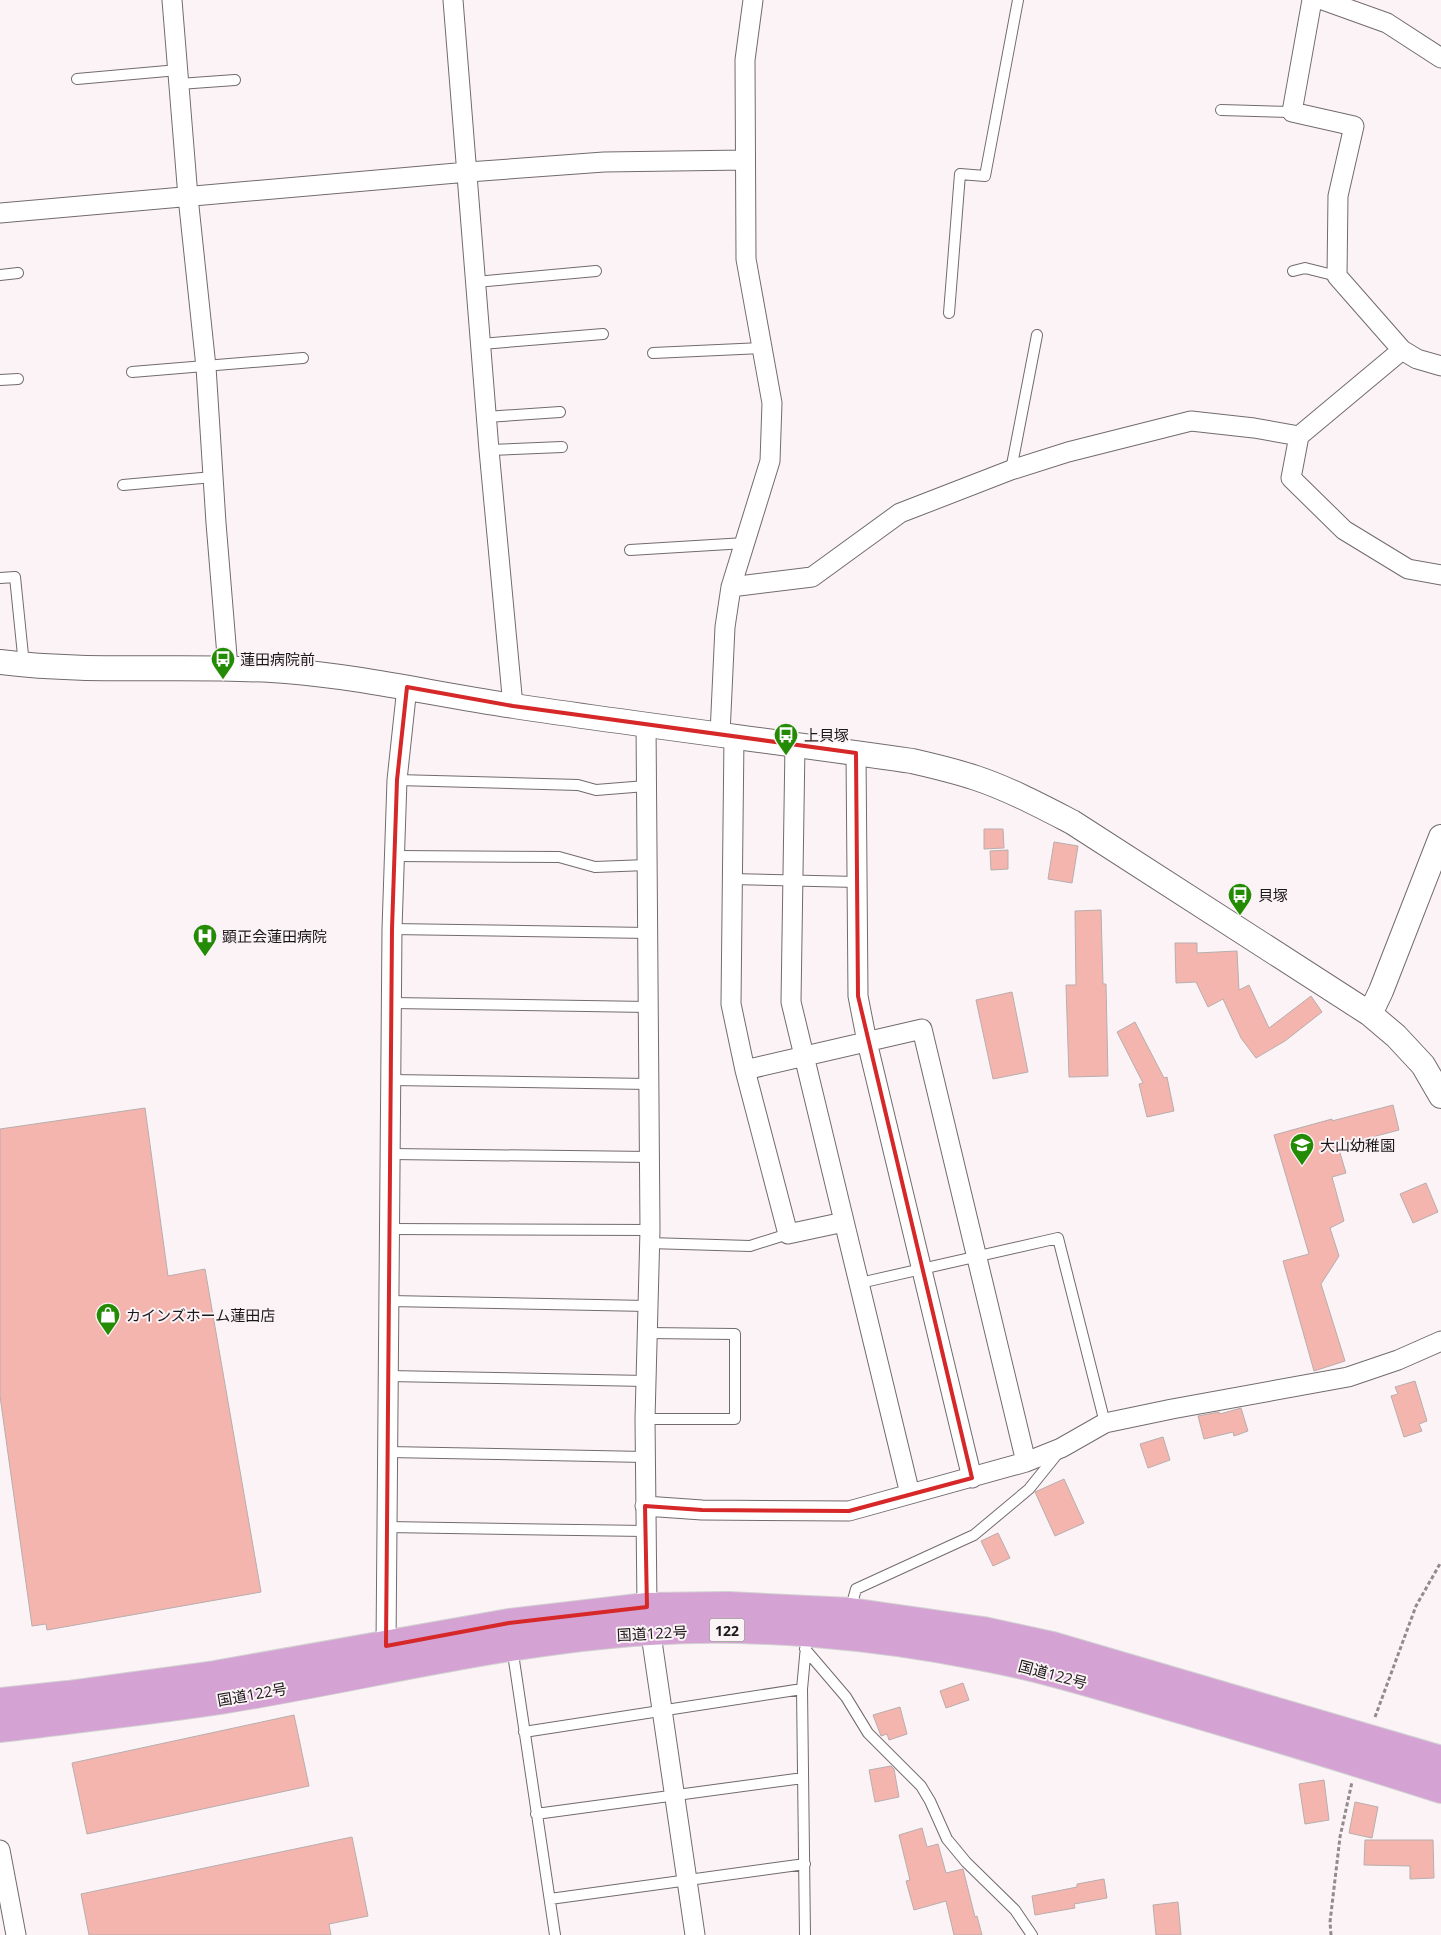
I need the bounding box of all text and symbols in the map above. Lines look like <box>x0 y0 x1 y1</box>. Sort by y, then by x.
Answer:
bus stop icon: 蓮田病院前 <box>210 646 236 680</box>
place label: 蓮田病院前 <box>240 649 315 669</box>
bus stop icon: 上貝塚 <box>773 722 799 756</box>
place label: 上貝塚 <box>804 725 849 745</box>
bus stop icon: 貝塚 <box>1227 882 1253 916</box>
place label: 貝塚 <box>1258 885 1288 905</box>
hospital icon: 顕正会蓮田病院 <box>192 923 218 957</box>
place label: 顕正会蓮田病院 <box>222 926 327 946</box>
school or university icon: 大山幼稚園 <box>1289 1132 1315 1166</box>
place label: 大山幼稚園 <box>1320 1135 1395 1155</box>
shop icon: カインズホーム蓮田店 <box>95 1302 121 1336</box>
place label: カインズホーム蓮田店 <box>126 1305 275 1325</box>
road number: 122 <box>710 1618 744 1642</box>
street label: 国道122号 <box>616 1621 688 1645</box>
street label: 国道122号 <box>1016 1655 1090 1693</box>
street label: 国道122号 <box>215 1678 289 1710</box>

